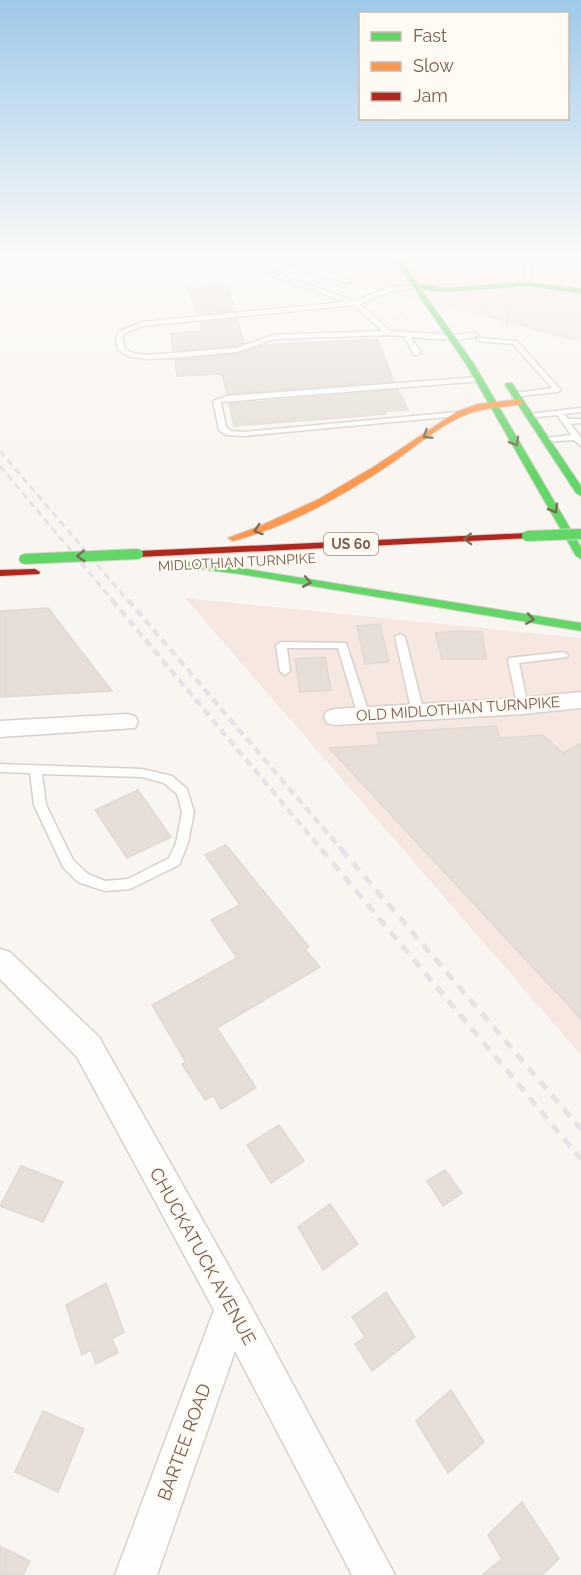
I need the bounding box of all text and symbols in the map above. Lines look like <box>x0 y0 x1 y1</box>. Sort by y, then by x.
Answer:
legend <box>359 12 569 120</box>
text: Fast <box>413 25 447 46</box>
text: Slow <box>413 55 454 76</box>
text: Jam <box>413 85 448 106</box>
one-way arrow <box>423 427 433 439</box>
one-way arrow <box>508 436 519 446</box>
one-way arrow <box>547 503 558 513</box>
one-way arrow <box>253 523 264 535</box>
road number: US 60 <box>324 533 378 555</box>
one-way arrow <box>464 533 473 545</box>
one-way arrow <box>76 550 85 563</box>
street label: MIDLOTHIAN TURNPIKE <box>158 550 316 574</box>
one-way arrow <box>302 575 312 588</box>
one-way arrow <box>525 612 535 625</box>
street label: OLD MIDLOTHIAN TURNPIKE <box>356 693 560 725</box>
street label: CHUCKATUCK AVENUE <box>146 1164 260 1348</box>
street label: BARTEE ROAD <box>153 1381 215 1503</box>

